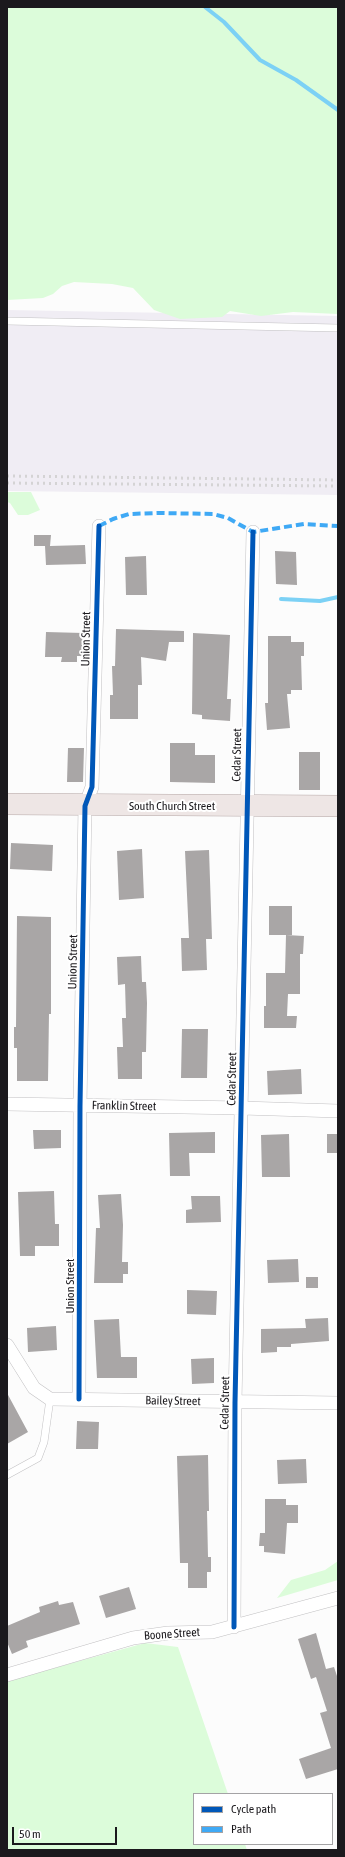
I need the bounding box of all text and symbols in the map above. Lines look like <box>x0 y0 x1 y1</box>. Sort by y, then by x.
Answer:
street label: Union Street <box>78 611 94 667</box>
street label: Cedar Street <box>229 728 245 782</box>
street label: South Church Street <box>129 799 215 813</box>
street label: Union Street <box>65 934 81 990</box>
street label: Cedar Street <box>224 1052 240 1106</box>
street label: Franklin Street <box>92 1098 156 1114</box>
street label: Union Street <box>63 1258 77 1314</box>
street label: Cedar Street <box>217 1376 233 1430</box>
street label: Bailey Street <box>145 1393 201 1409</box>
street label: Boone Street <box>143 1625 201 1643</box>
legend <box>193 1793 333 1845</box>
text: Cycle path <box>231 1802 276 1816</box>
scale bar <box>14 1819 119 1845</box>
text: Path <box>231 1822 252 1836</box>
text: 50 m <box>19 1827 41 1841</box>

